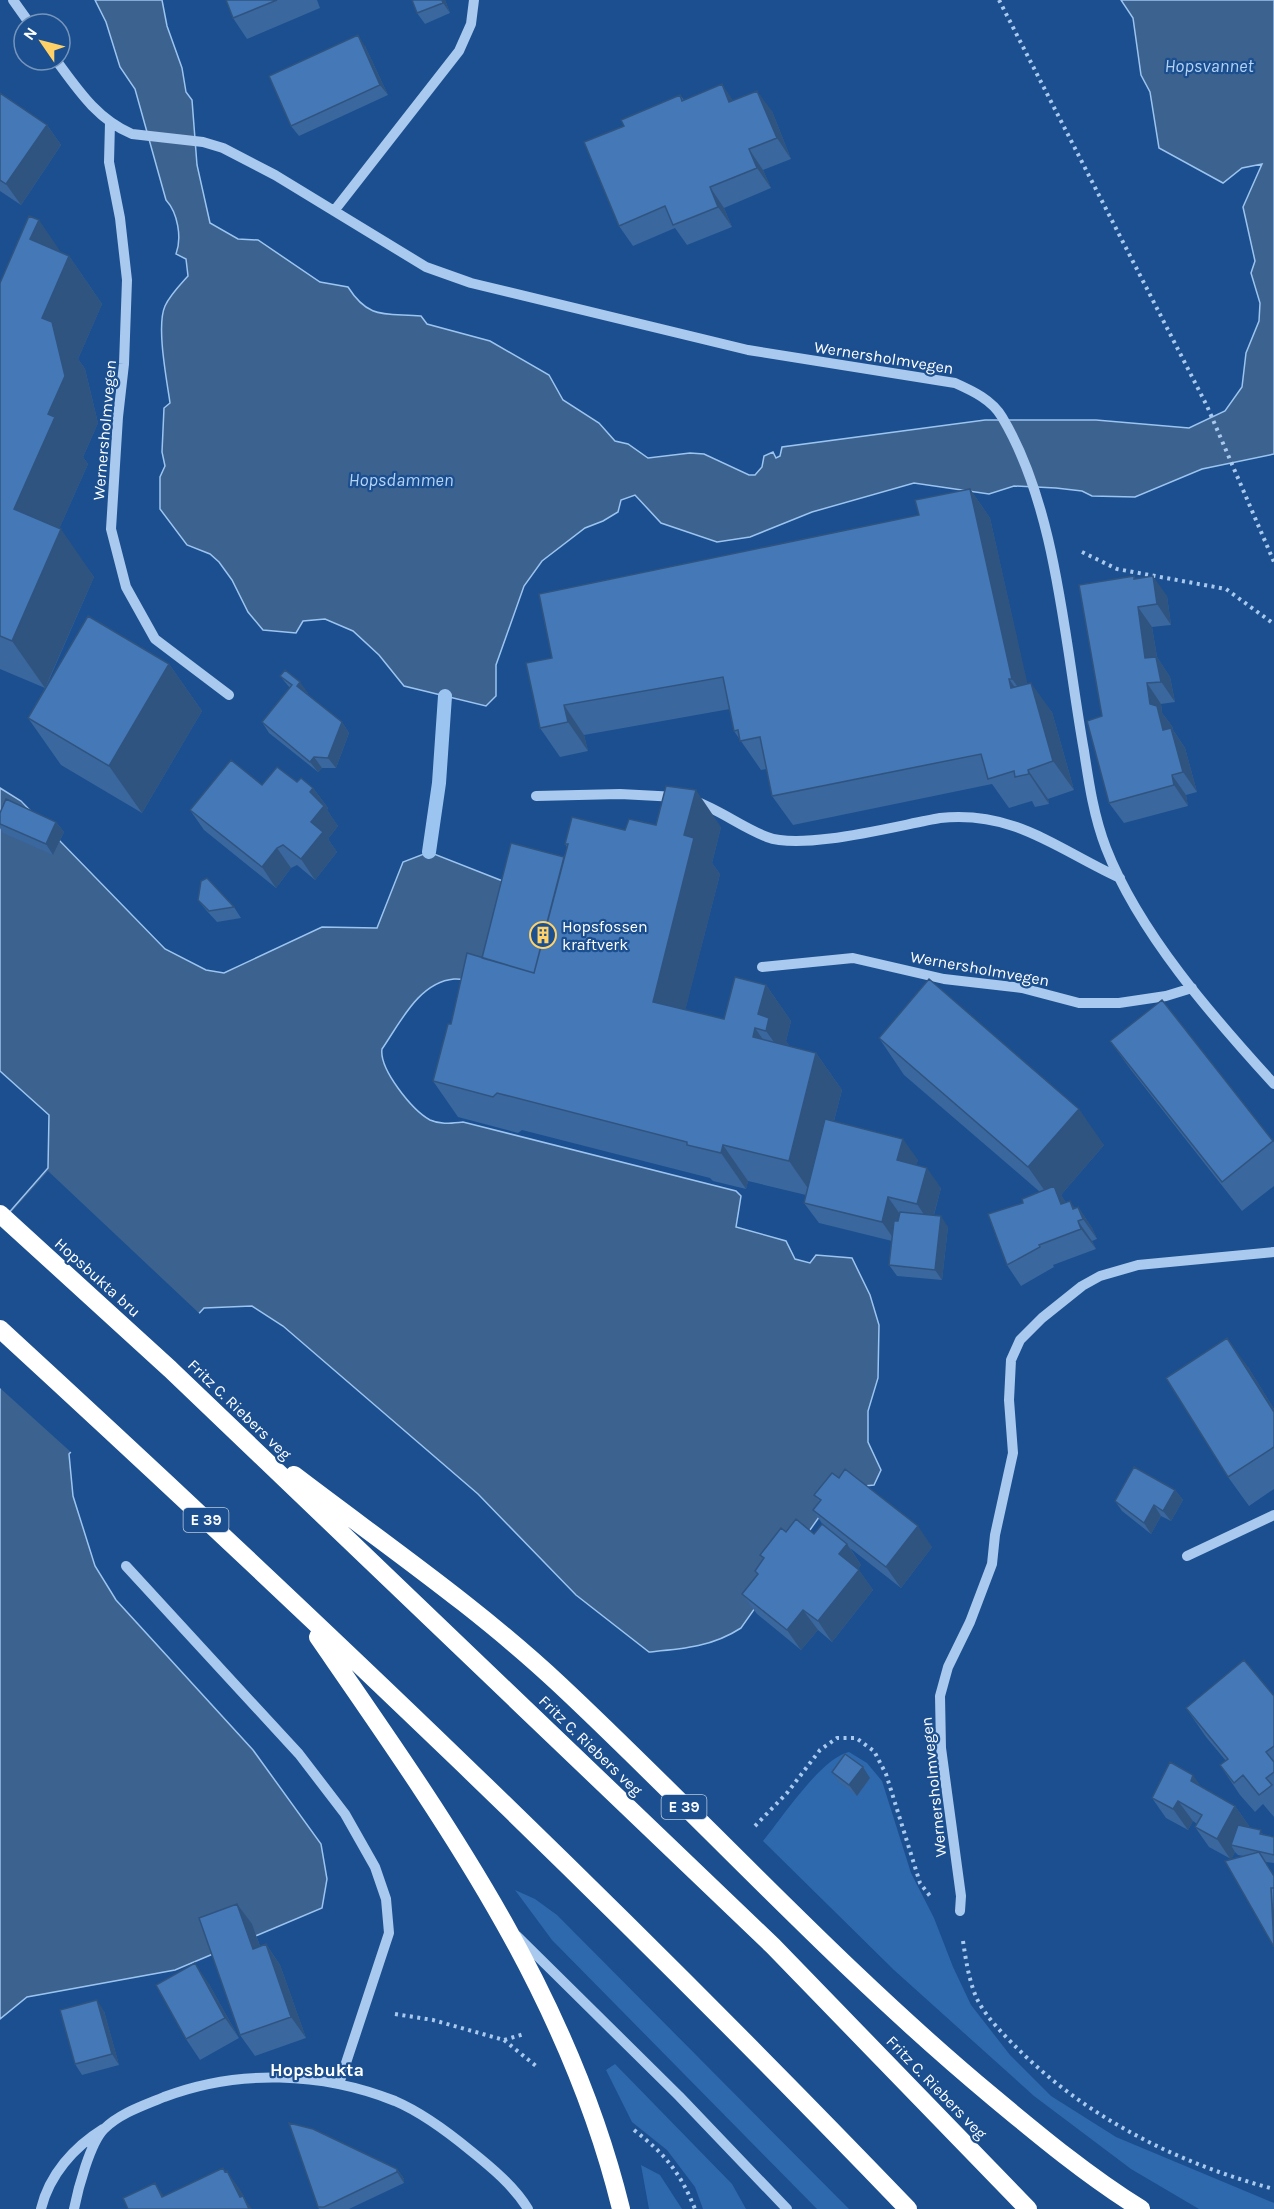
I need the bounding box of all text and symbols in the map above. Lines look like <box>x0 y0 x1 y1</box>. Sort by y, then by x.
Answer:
north arrow <box>12 12 72 72</box>
text: N <box>19 24 41 44</box>
water label: Hopsvannet <box>1164 55 1254 77</box>
street label: Wernersholmvegen <box>813 337 955 378</box>
street label: Wernersholmvegen <box>89 359 120 501</box>
water label: Hopsdammen <box>349 469 453 491</box>
place label: Hopsfossen kraftverk <box>562 917 648 954</box>
building icon: Hopsfossen kraftverk <box>528 920 558 950</box>
street label: Wernersholmvegen <box>909 947 1051 990</box>
street label: Hopsbukta bru <box>51 1234 145 1321</box>
street label: Fritz C. Riebers veg <box>184 1355 295 1464</box>
road number: E 39 <box>184 1508 228 1532</box>
street label: Fritz C. Riebers veg <box>535 1691 646 1800</box>
street label: Wernersholmvegen <box>917 1716 950 1858</box>
road number: E 39 <box>662 1795 706 1819</box>
street label: Fritz C. Riebers veg <box>882 2032 991 2143</box>
district label: Hopsbukta <box>270 2059 364 2081</box>

